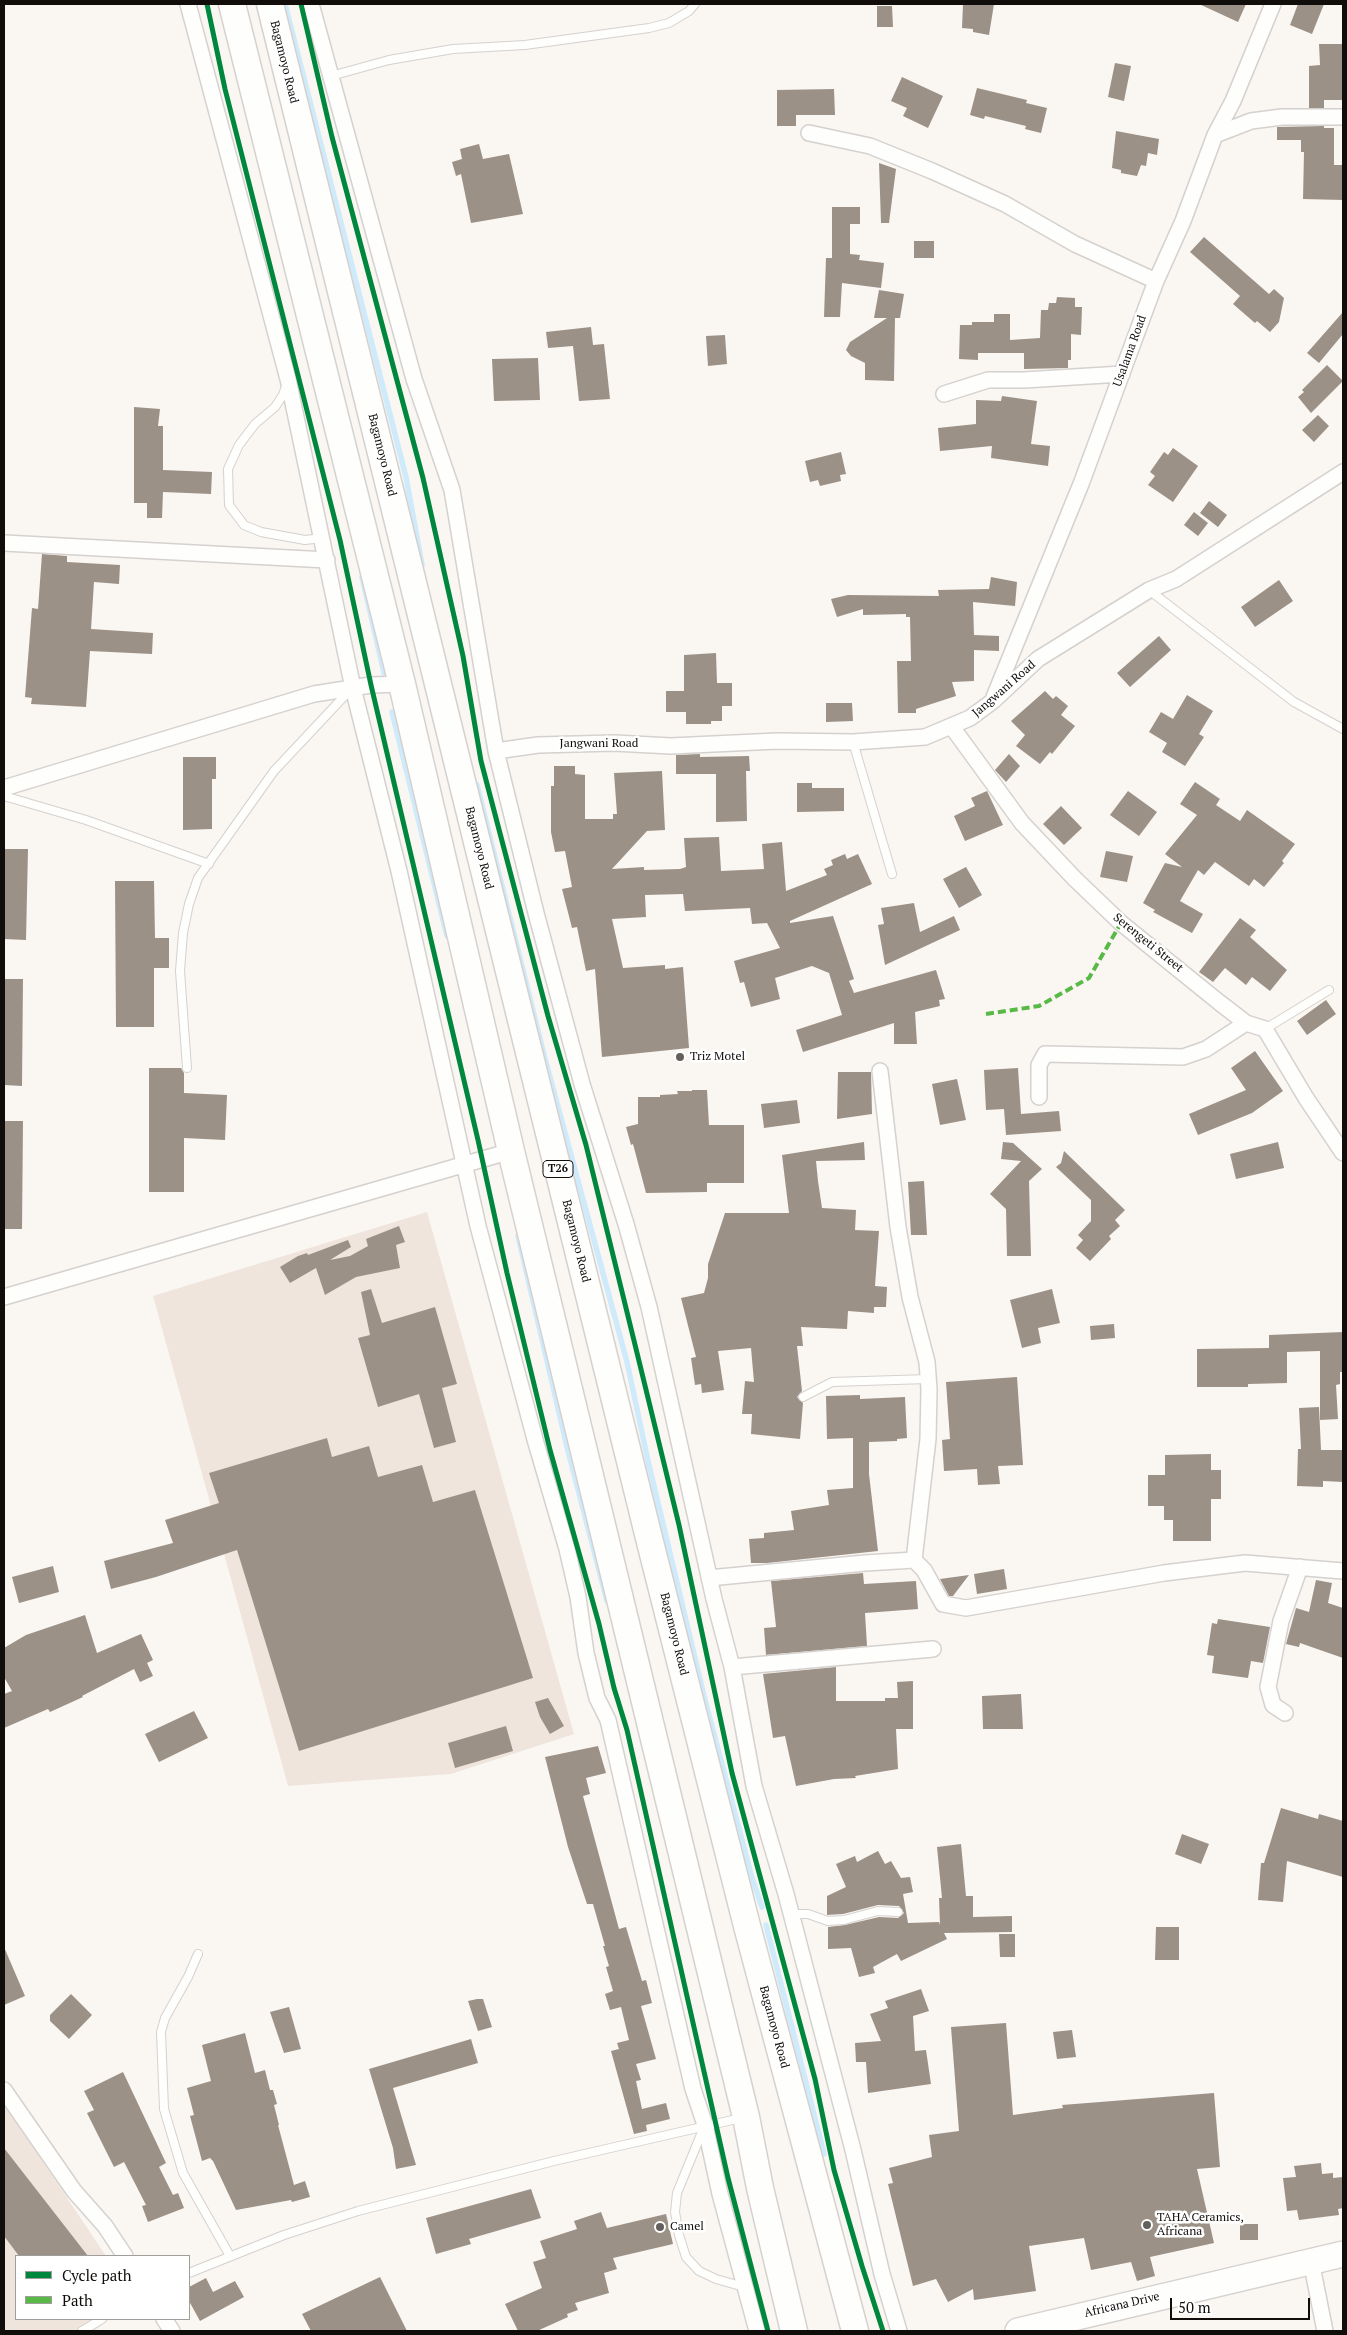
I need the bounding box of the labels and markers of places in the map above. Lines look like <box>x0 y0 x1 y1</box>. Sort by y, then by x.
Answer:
place label: Triz Motel <box>690 1050 745 1064</box>
marker: Triz Motel <box>674 1051 686 1063</box>
place label: TAHA Ceramics, Africana <box>1157 2211 1244 2239</box>
marker: TAHA Ceramics, Africana <box>1141 2219 1153 2231</box>
place label: Camel <box>670 2220 704 2234</box>
marker: Camel <box>654 2221 666 2233</box>

